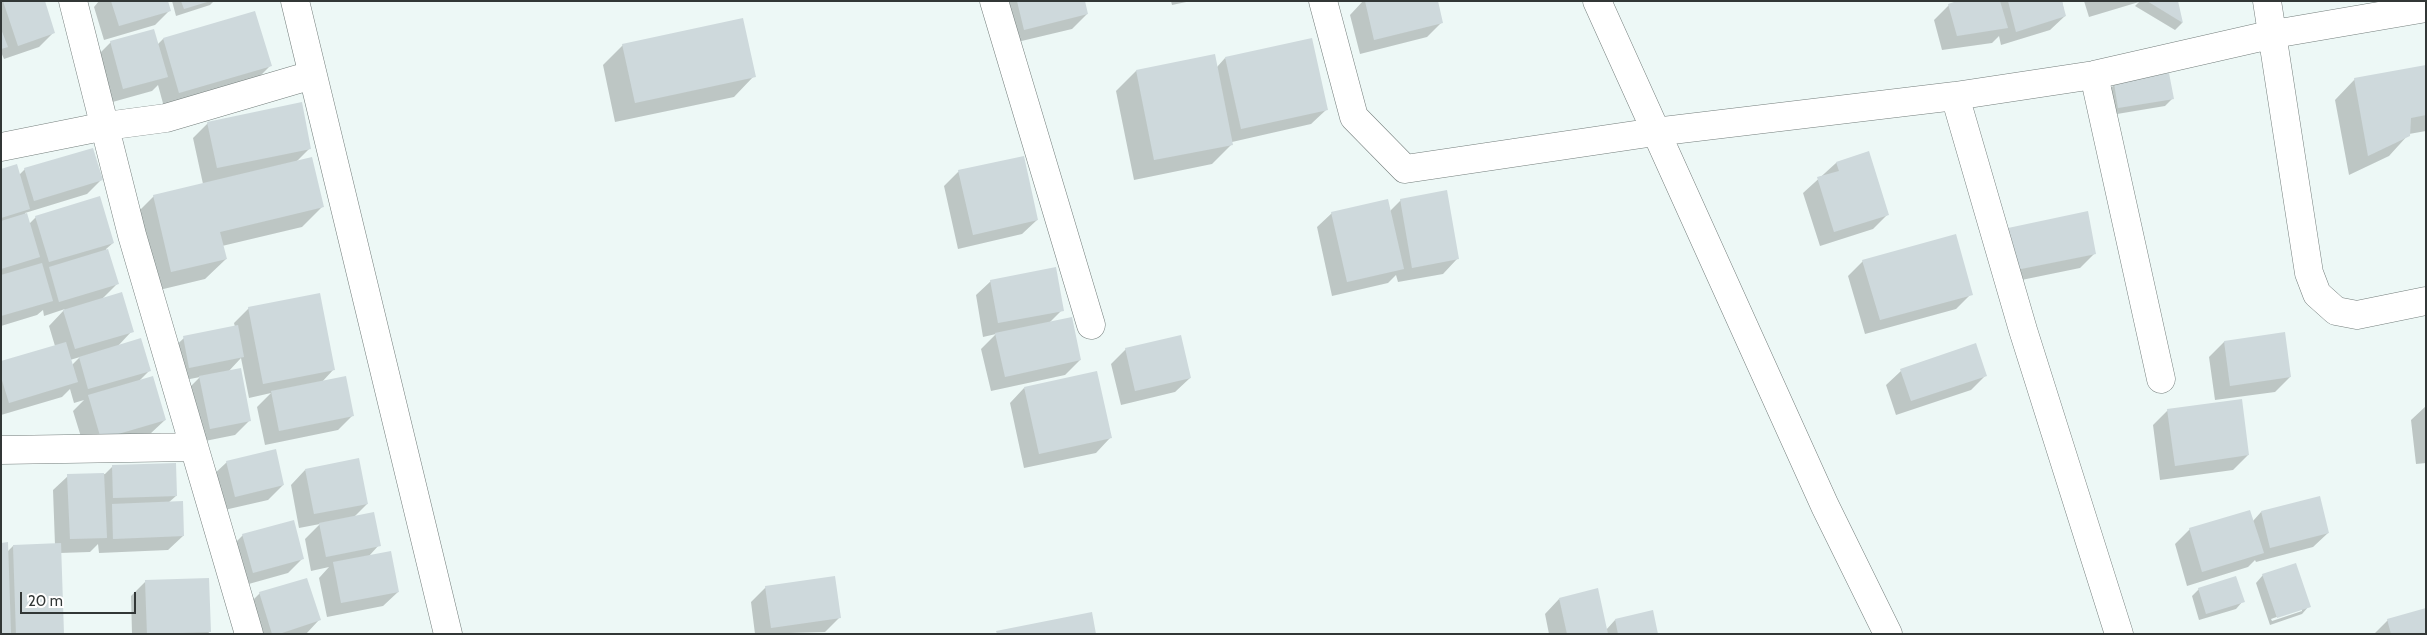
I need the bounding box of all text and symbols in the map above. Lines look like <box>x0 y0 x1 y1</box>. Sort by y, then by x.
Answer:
scale bar <box>22 582 139 614</box>
text: 20 m <box>28 592 63 610</box>

